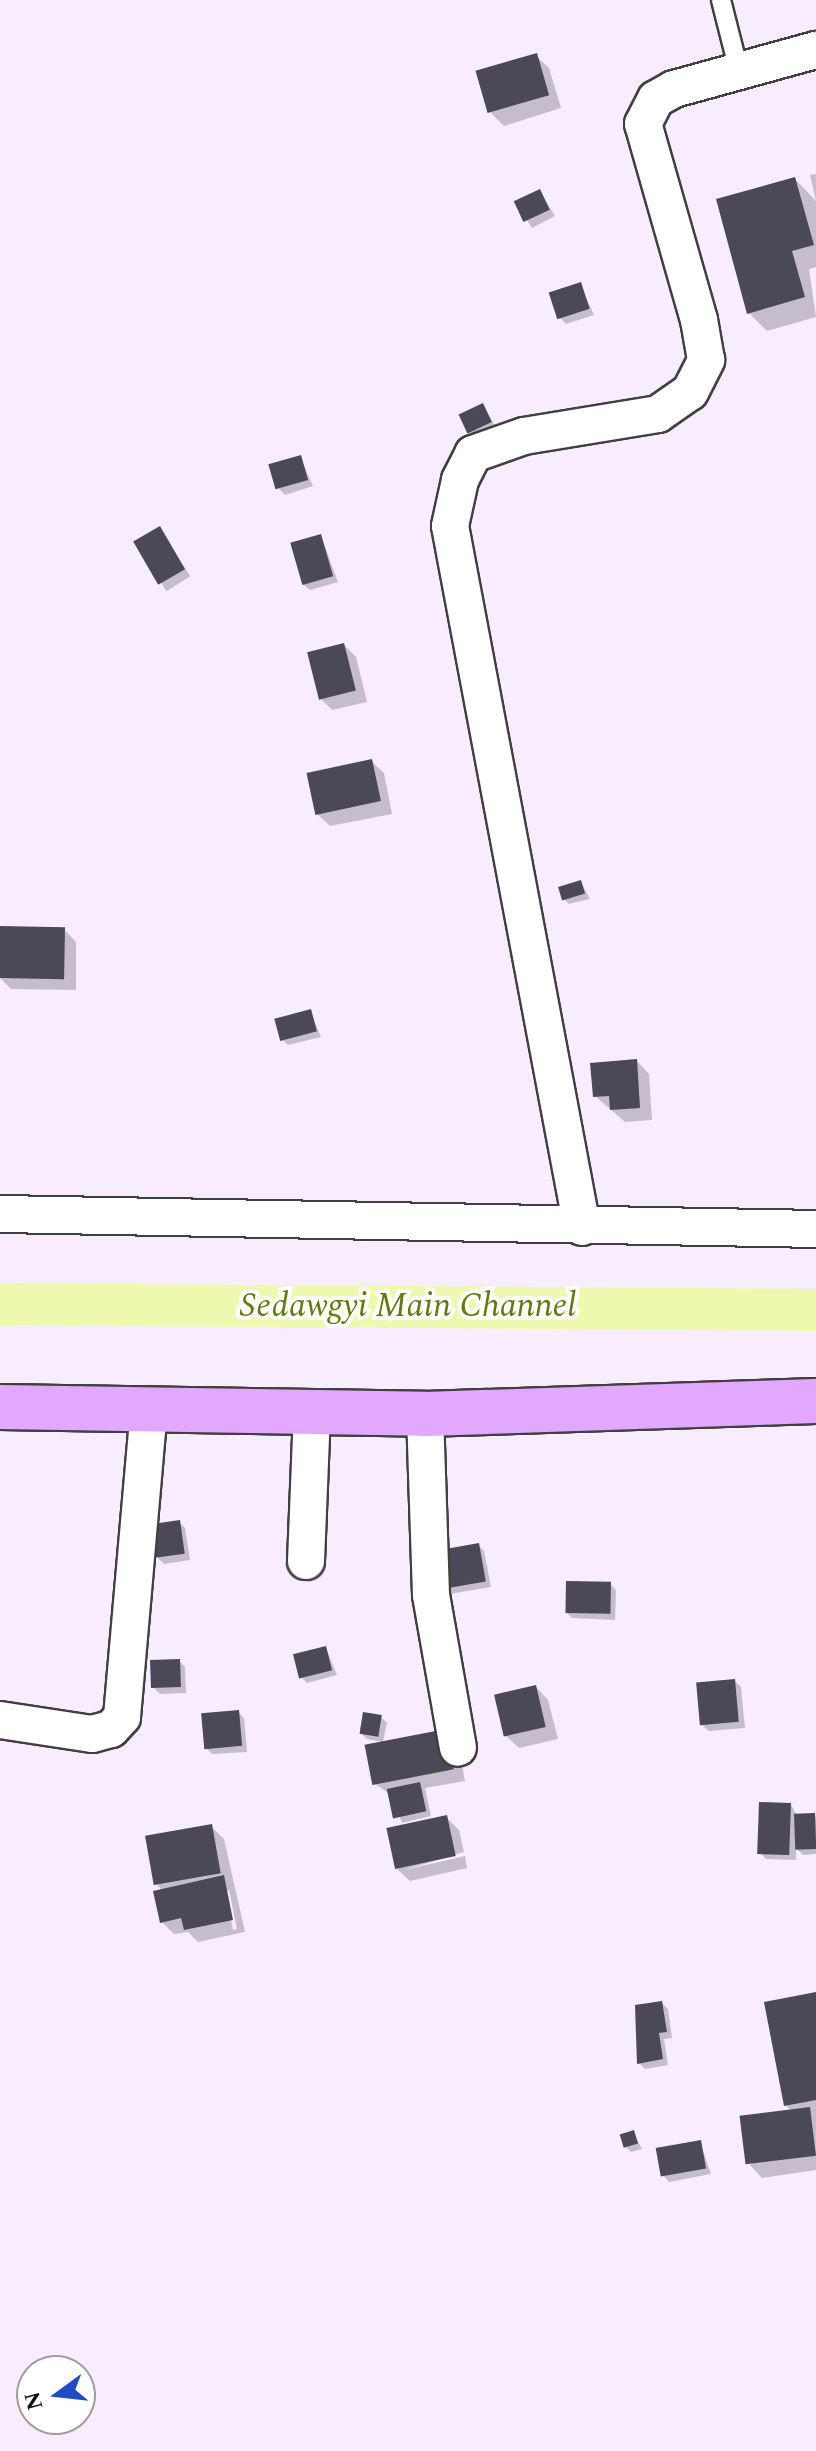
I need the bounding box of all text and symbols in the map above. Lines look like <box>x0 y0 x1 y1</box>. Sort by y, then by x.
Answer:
water label: Sedawgyi Main Channel <box>240 1287 576 1327</box>
north arrow <box>16 2355 96 2435</box>
text: N <box>16 2388 53 2414</box>

